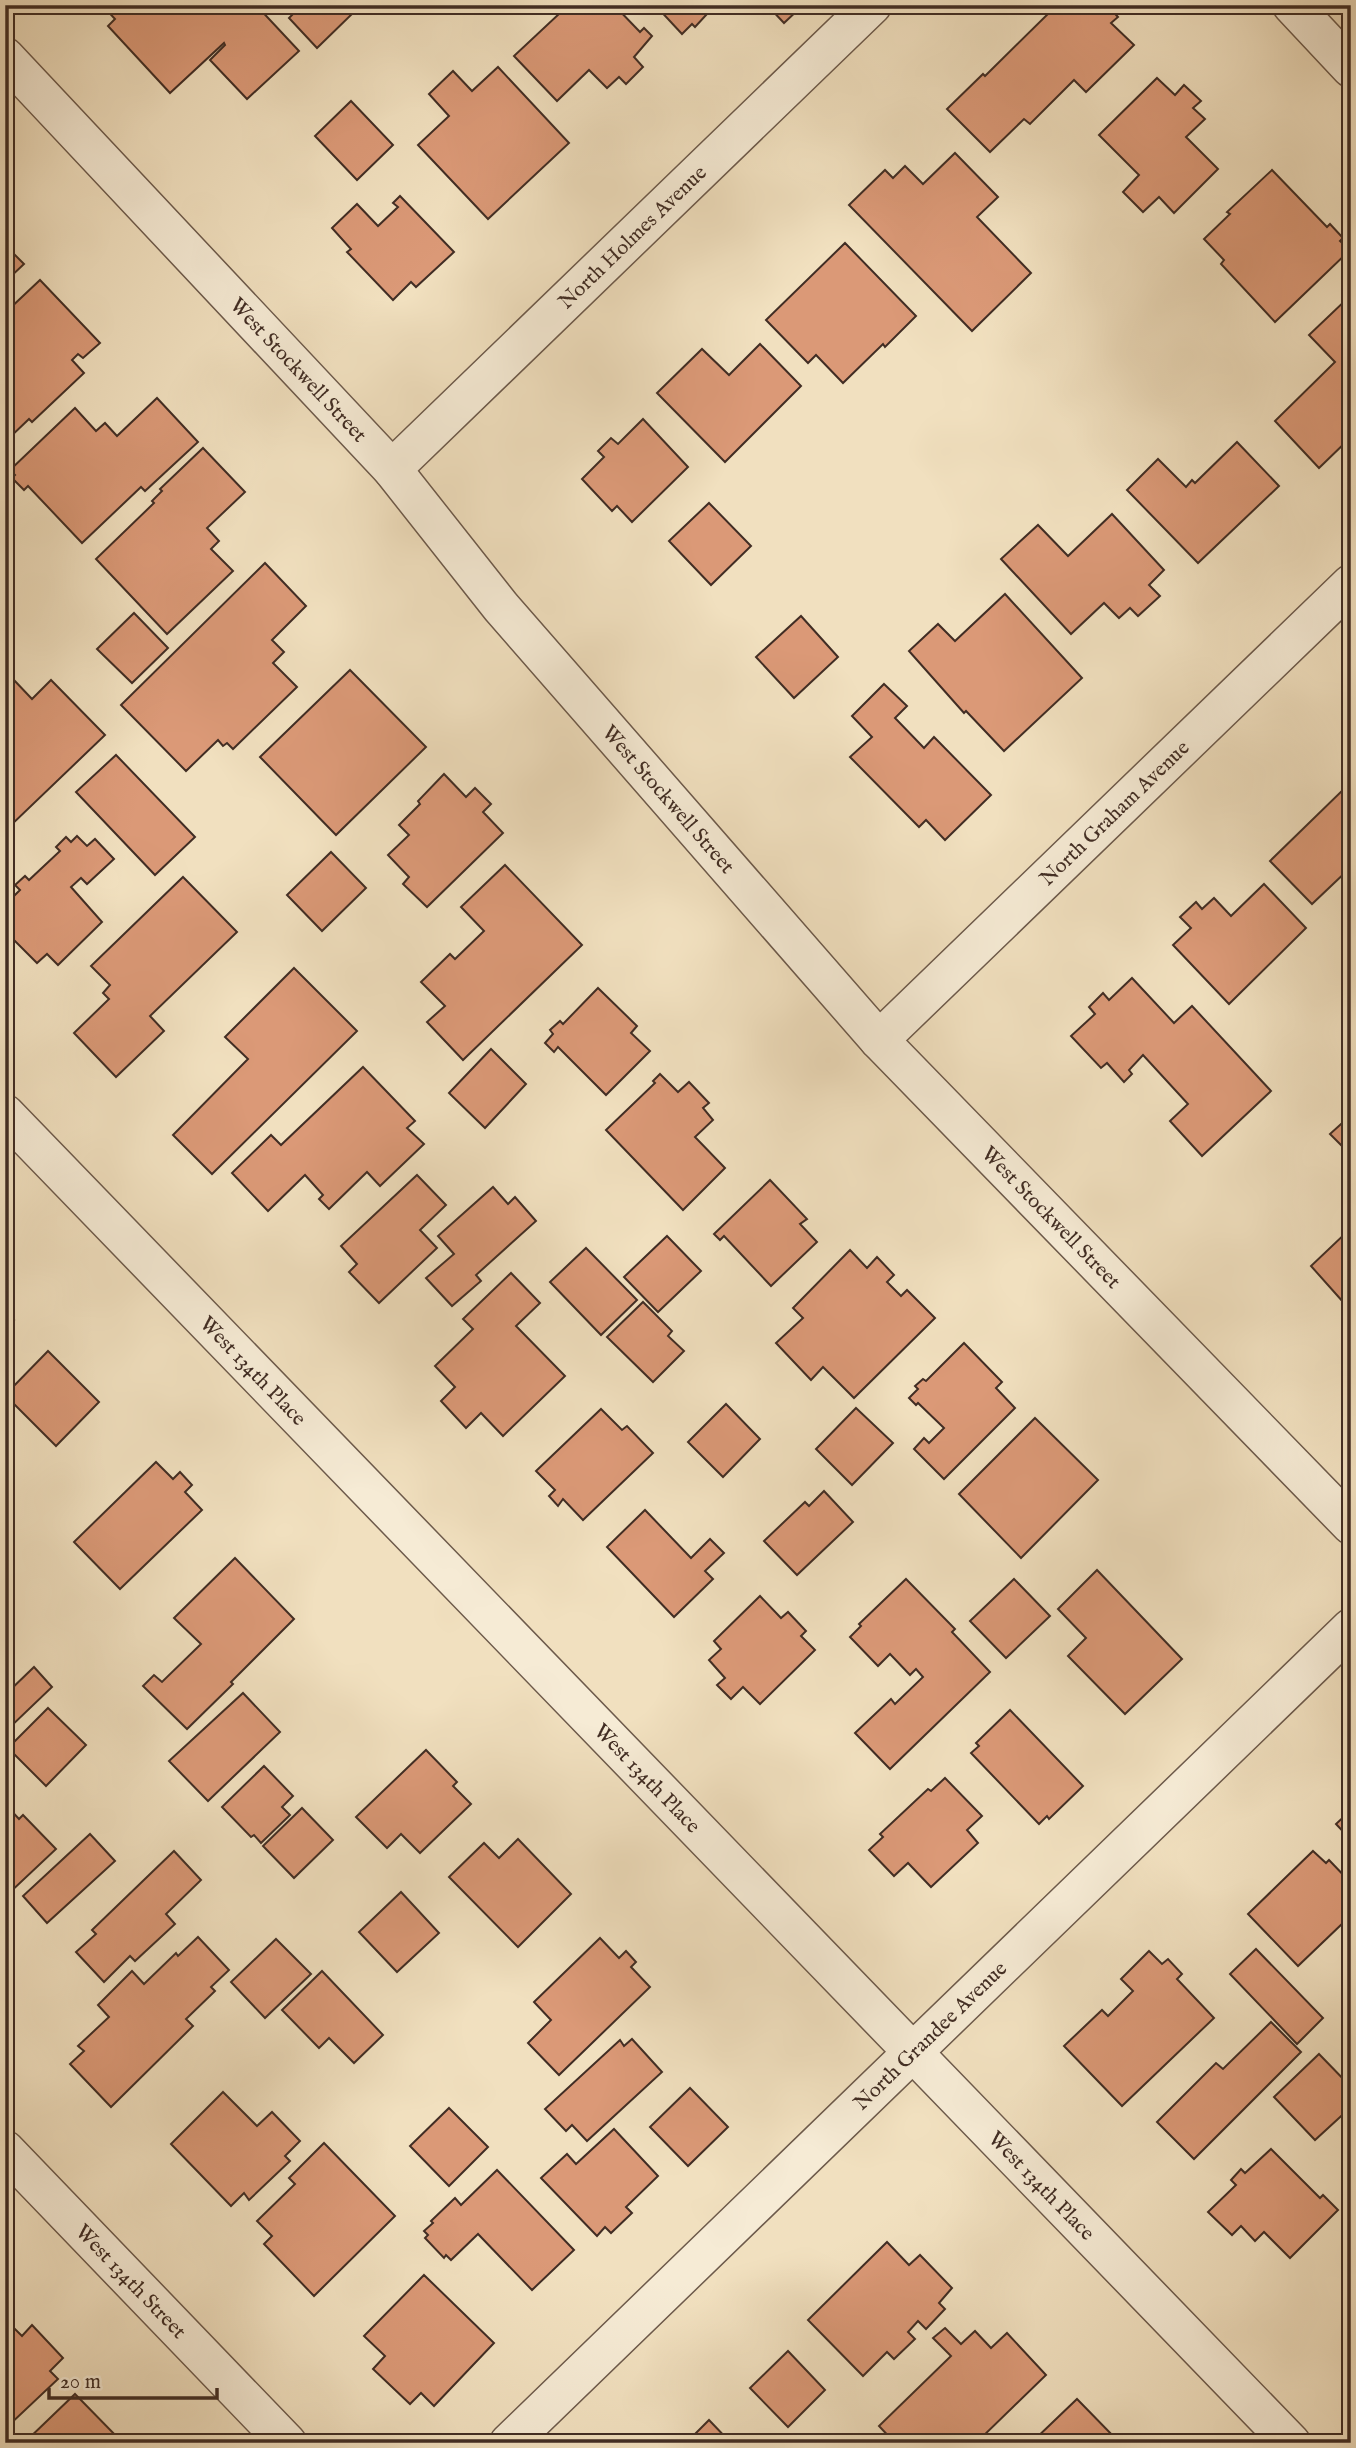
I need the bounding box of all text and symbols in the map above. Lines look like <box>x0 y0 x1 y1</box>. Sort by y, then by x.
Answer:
street label: North Holmes Avenue <box>553 160 713 316</box>
street label: West Stockwell Street <box>223 293 372 449</box>
street label: West Stockwell Street <box>595 720 740 880</box>
street label: North Graham Avenue <box>1035 735 1196 893</box>
street label: West Stockwell Street <box>975 1141 1126 1295</box>
street label: West 134th Place <box>193 1311 312 1432</box>
street label: West 134th Place <box>587 1718 706 1840</box>
street label: North Grandee Avenue <box>849 1956 1014 2117</box>
street label: West 134th Place <box>982 2126 1100 2247</box>
street label: West 134th Street <box>69 2219 192 2345</box>
scale bar <box>49 2357 217 2401</box>
text: 20 m <box>60 2369 101 2396</box>

